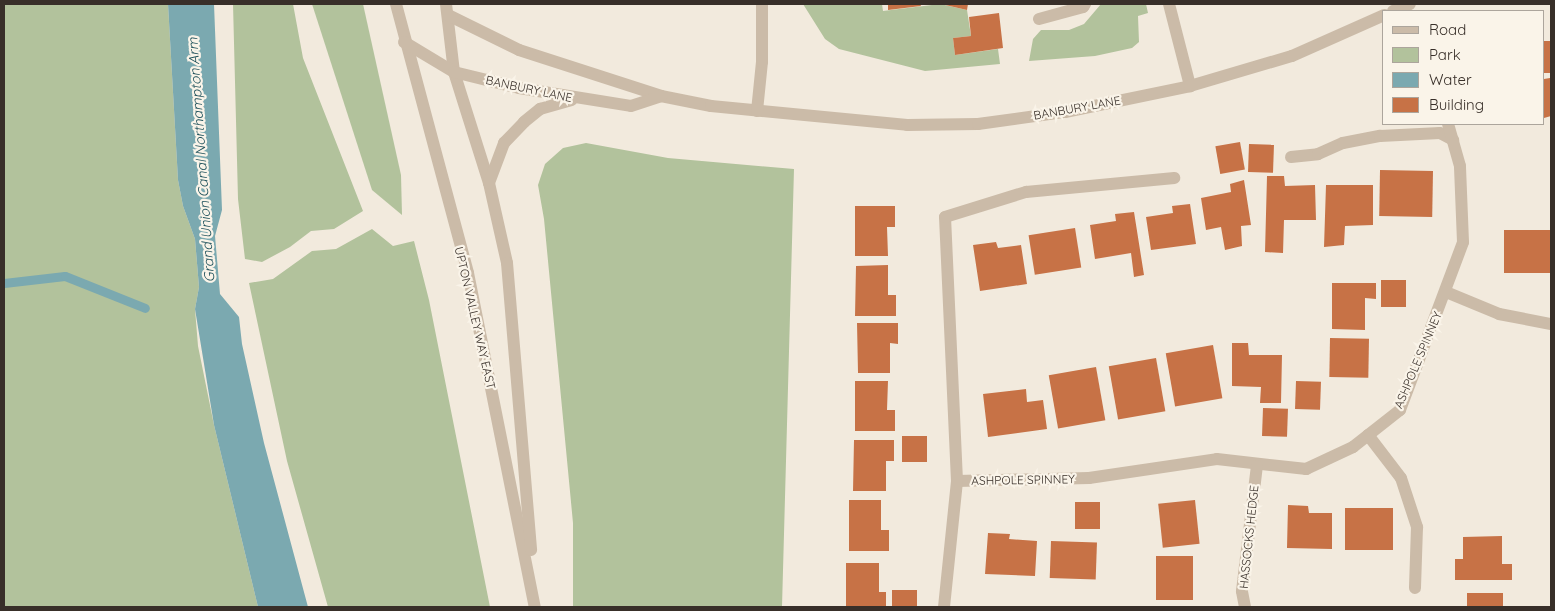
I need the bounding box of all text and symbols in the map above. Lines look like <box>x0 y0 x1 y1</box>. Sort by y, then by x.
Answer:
legend <box>1382 10 1545 125</box>
text: Road <box>1429 20 1466 39</box>
water label: Grand Union Canal Northampton Arm <box>184 37 218 283</box>
text: Park <box>1429 45 1461 64</box>
text: Water <box>1429 70 1472 89</box>
street label: BANBURY LANE <box>484 73 574 105</box>
street label: BANBURY LANE <box>1032 93 1122 123</box>
text: Building <box>1429 95 1484 114</box>
street label: UPTON VALLEY WAY EAST <box>452 245 498 391</box>
street label: ASHPOLE SPINNEY <box>1391 309 1445 411</box>
street label: ASHPOLE SPINNEY <box>971 472 1075 488</box>
street label: HASSOCKS HEDGE <box>1236 484 1262 590</box>

